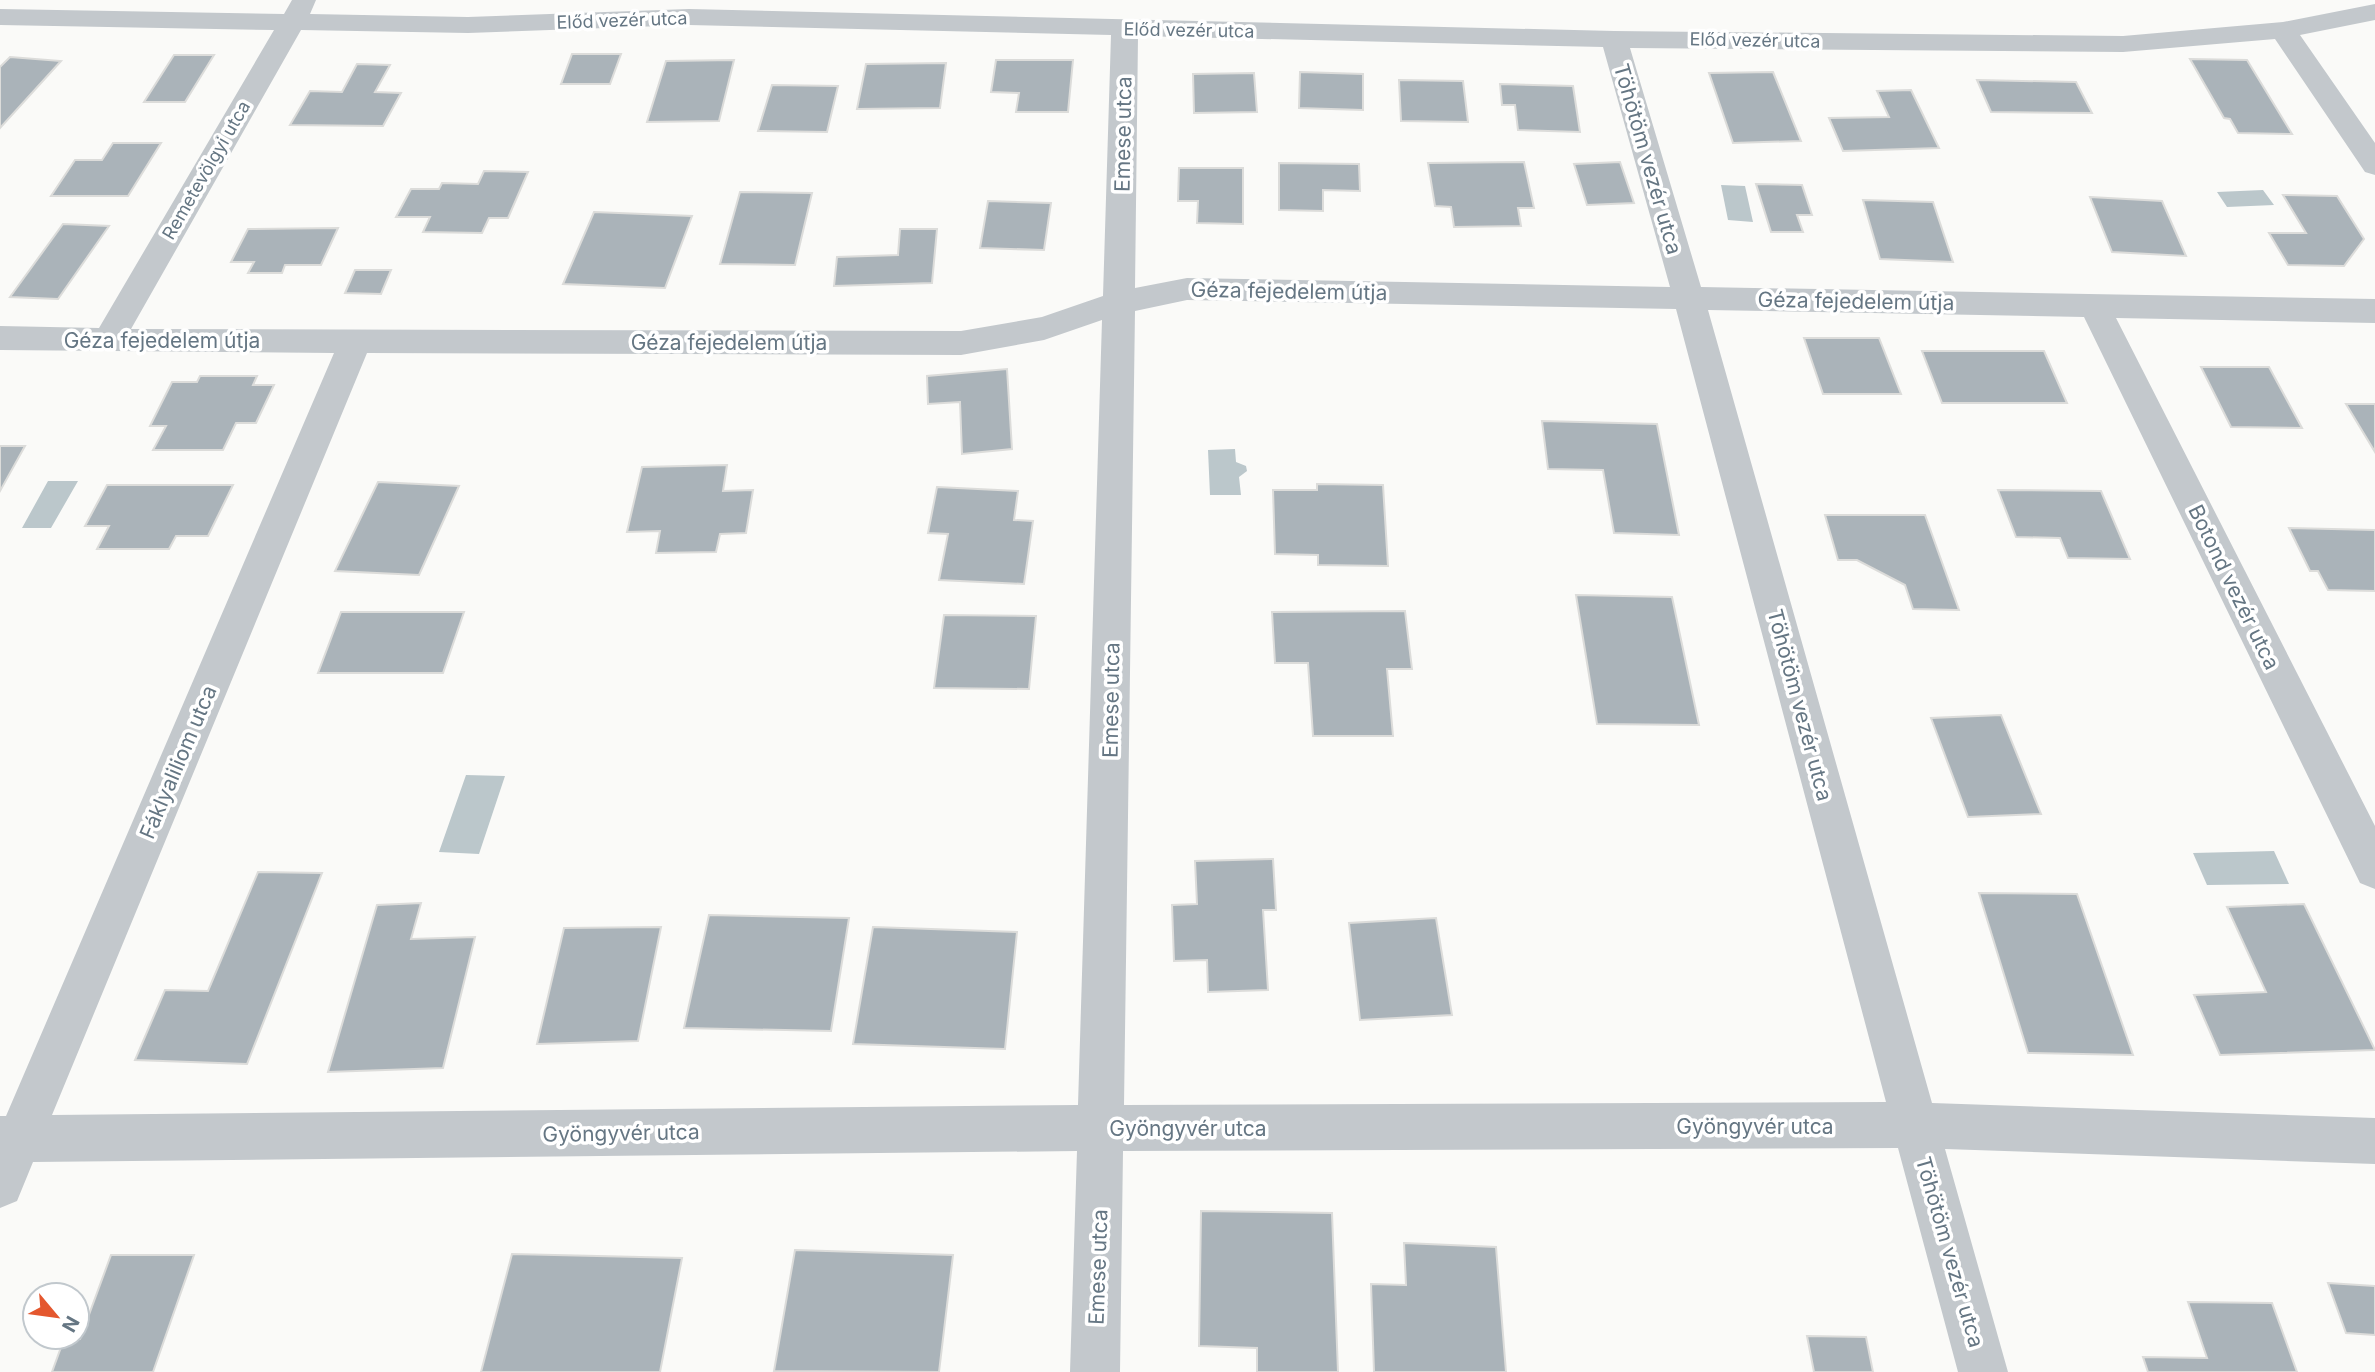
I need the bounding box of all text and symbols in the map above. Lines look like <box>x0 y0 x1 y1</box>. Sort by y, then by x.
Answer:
street label: Előd vezér utca <box>556 7 688 33</box>
street label: Előd vezér utca <box>1123 18 1255 42</box>
street label: Előd vezér utca <box>1689 28 1821 52</box>
street label: Töhötöm vezér utca <box>1609 61 1687 257</box>
street label: Emese utca <box>1109 76 1137 192</box>
street label: Remetevölgyi utca <box>158 97 254 243</box>
street label: Géza fejedelem útja <box>1190 277 1388 305</box>
street label: Géza fejedelem útja <box>1757 287 1955 315</box>
street label: Géza fejedelem útja <box>64 328 260 353</box>
street label: Géza fejedelem útja <box>631 330 827 355</box>
street label: Botond vezér utca <box>2183 500 2285 674</box>
street label: Töhötöm vezér utca <box>1762 606 1838 804</box>
street label: Emese utca <box>1097 642 1125 758</box>
street label: Fáklyaliliom utca <box>134 682 222 842</box>
street label: Gyöngyvér utca <box>1676 1114 1834 1139</box>
street label: Gyöngyvér utca <box>1109 1116 1267 1141</box>
street label: Gyöngyvér utca <box>542 1119 700 1147</box>
street label: Töhötöm vezér utca <box>1911 1154 1989 1350</box>
street label: Emese utca <box>1083 1209 1113 1325</box>
north arrow <box>21 1281 91 1351</box>
text: N <box>57 1312 84 1336</box>

